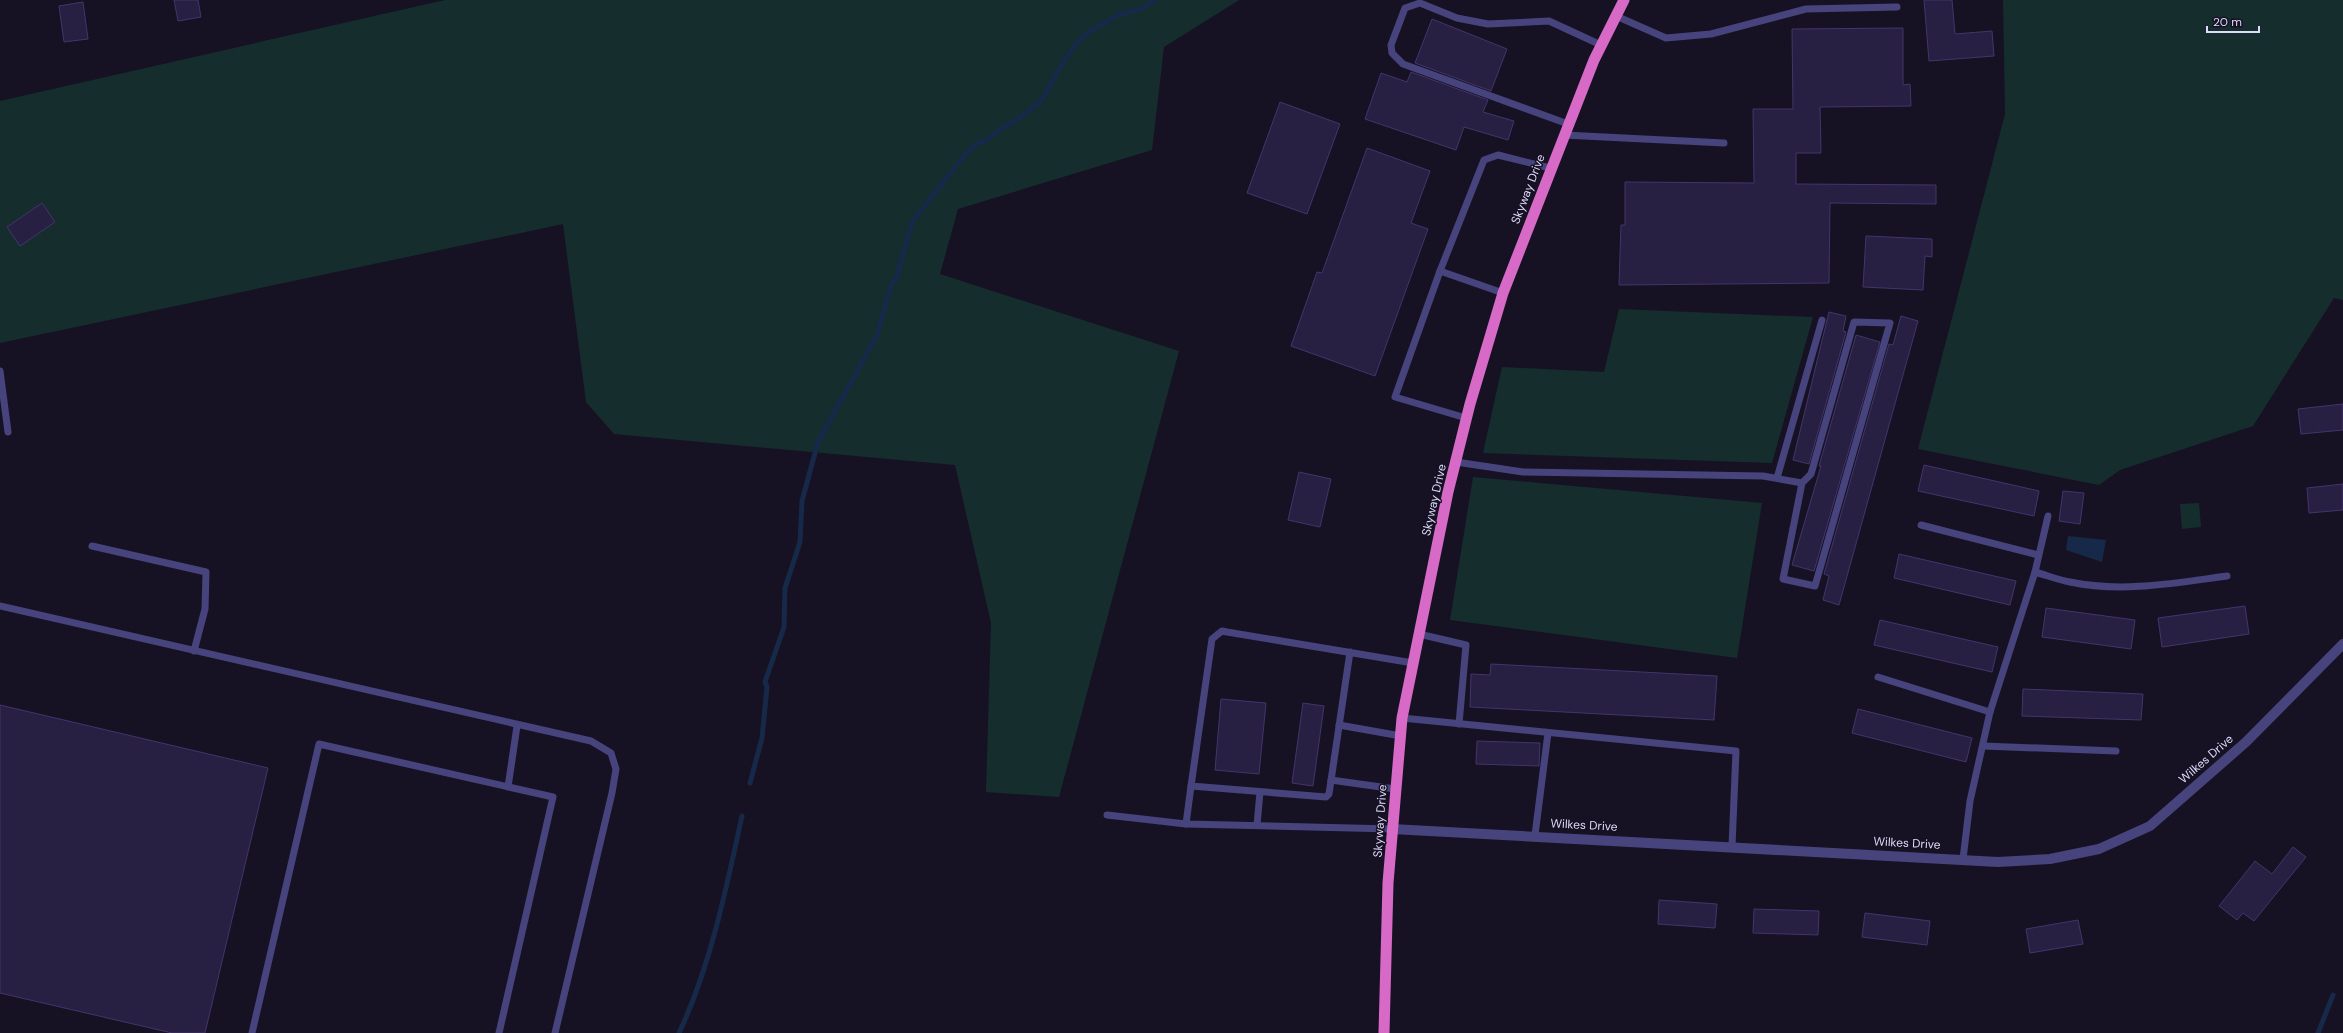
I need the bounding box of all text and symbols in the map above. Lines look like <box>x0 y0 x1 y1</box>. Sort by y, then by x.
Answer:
scale bar <box>2207 8 2259 34</box>
text: 20 m <box>2213 14 2242 30</box>
street label: Skyway Drive <box>1507 152 1549 226</box>
street label: Skyway Drive <box>1418 462 1450 537</box>
street label: Wilkes Drive <box>2175 731 2237 787</box>
street label: Skyway Drive <box>1369 784 1391 858</box>
street label: Wilkes Drive <box>1550 815 1618 835</box>
street label: Wilkes Drive <box>1873 833 1941 853</box>

